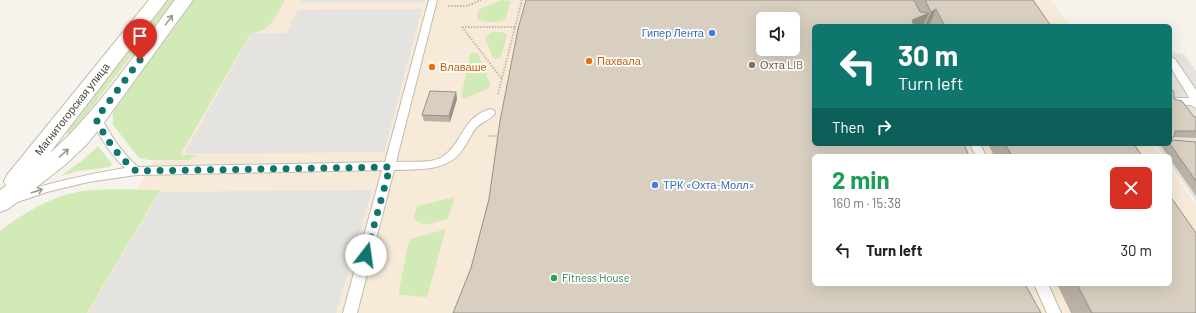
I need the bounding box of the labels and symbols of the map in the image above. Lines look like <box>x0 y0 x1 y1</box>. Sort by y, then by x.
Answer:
one-way arrow <box>165 15 173 26</box>
pin <box>123 19 157 60</box>
place label: Гипер Лента <box>642 26 705 39</box>
marker: Гипер Лента <box>707 28 717 38</box>
place label: Пахвала <box>597 54 642 67</box>
marker: Пахвала <box>584 56 594 66</box>
place label: Охта LIB <box>760 58 803 71</box>
street label: Магнитогорская улица <box>31 59 112 158</box>
place label: Влаваше <box>440 60 487 73</box>
marker: Охта LIB <box>747 60 757 70</box>
marker: Влаваше <box>427 62 437 72</box>
one-way arrow <box>58 149 68 158</box>
place label: ТРК «Охта-Молл» <box>663 178 755 191</box>
marker: ТРК «Охта-Молл» <box>650 180 660 190</box>
one-way arrow <box>30 187 43 194</box>
position arrow <box>345 234 387 276</box>
place label: Fitness House <box>562 271 630 284</box>
marker: Fitness House <box>549 273 559 283</box>

